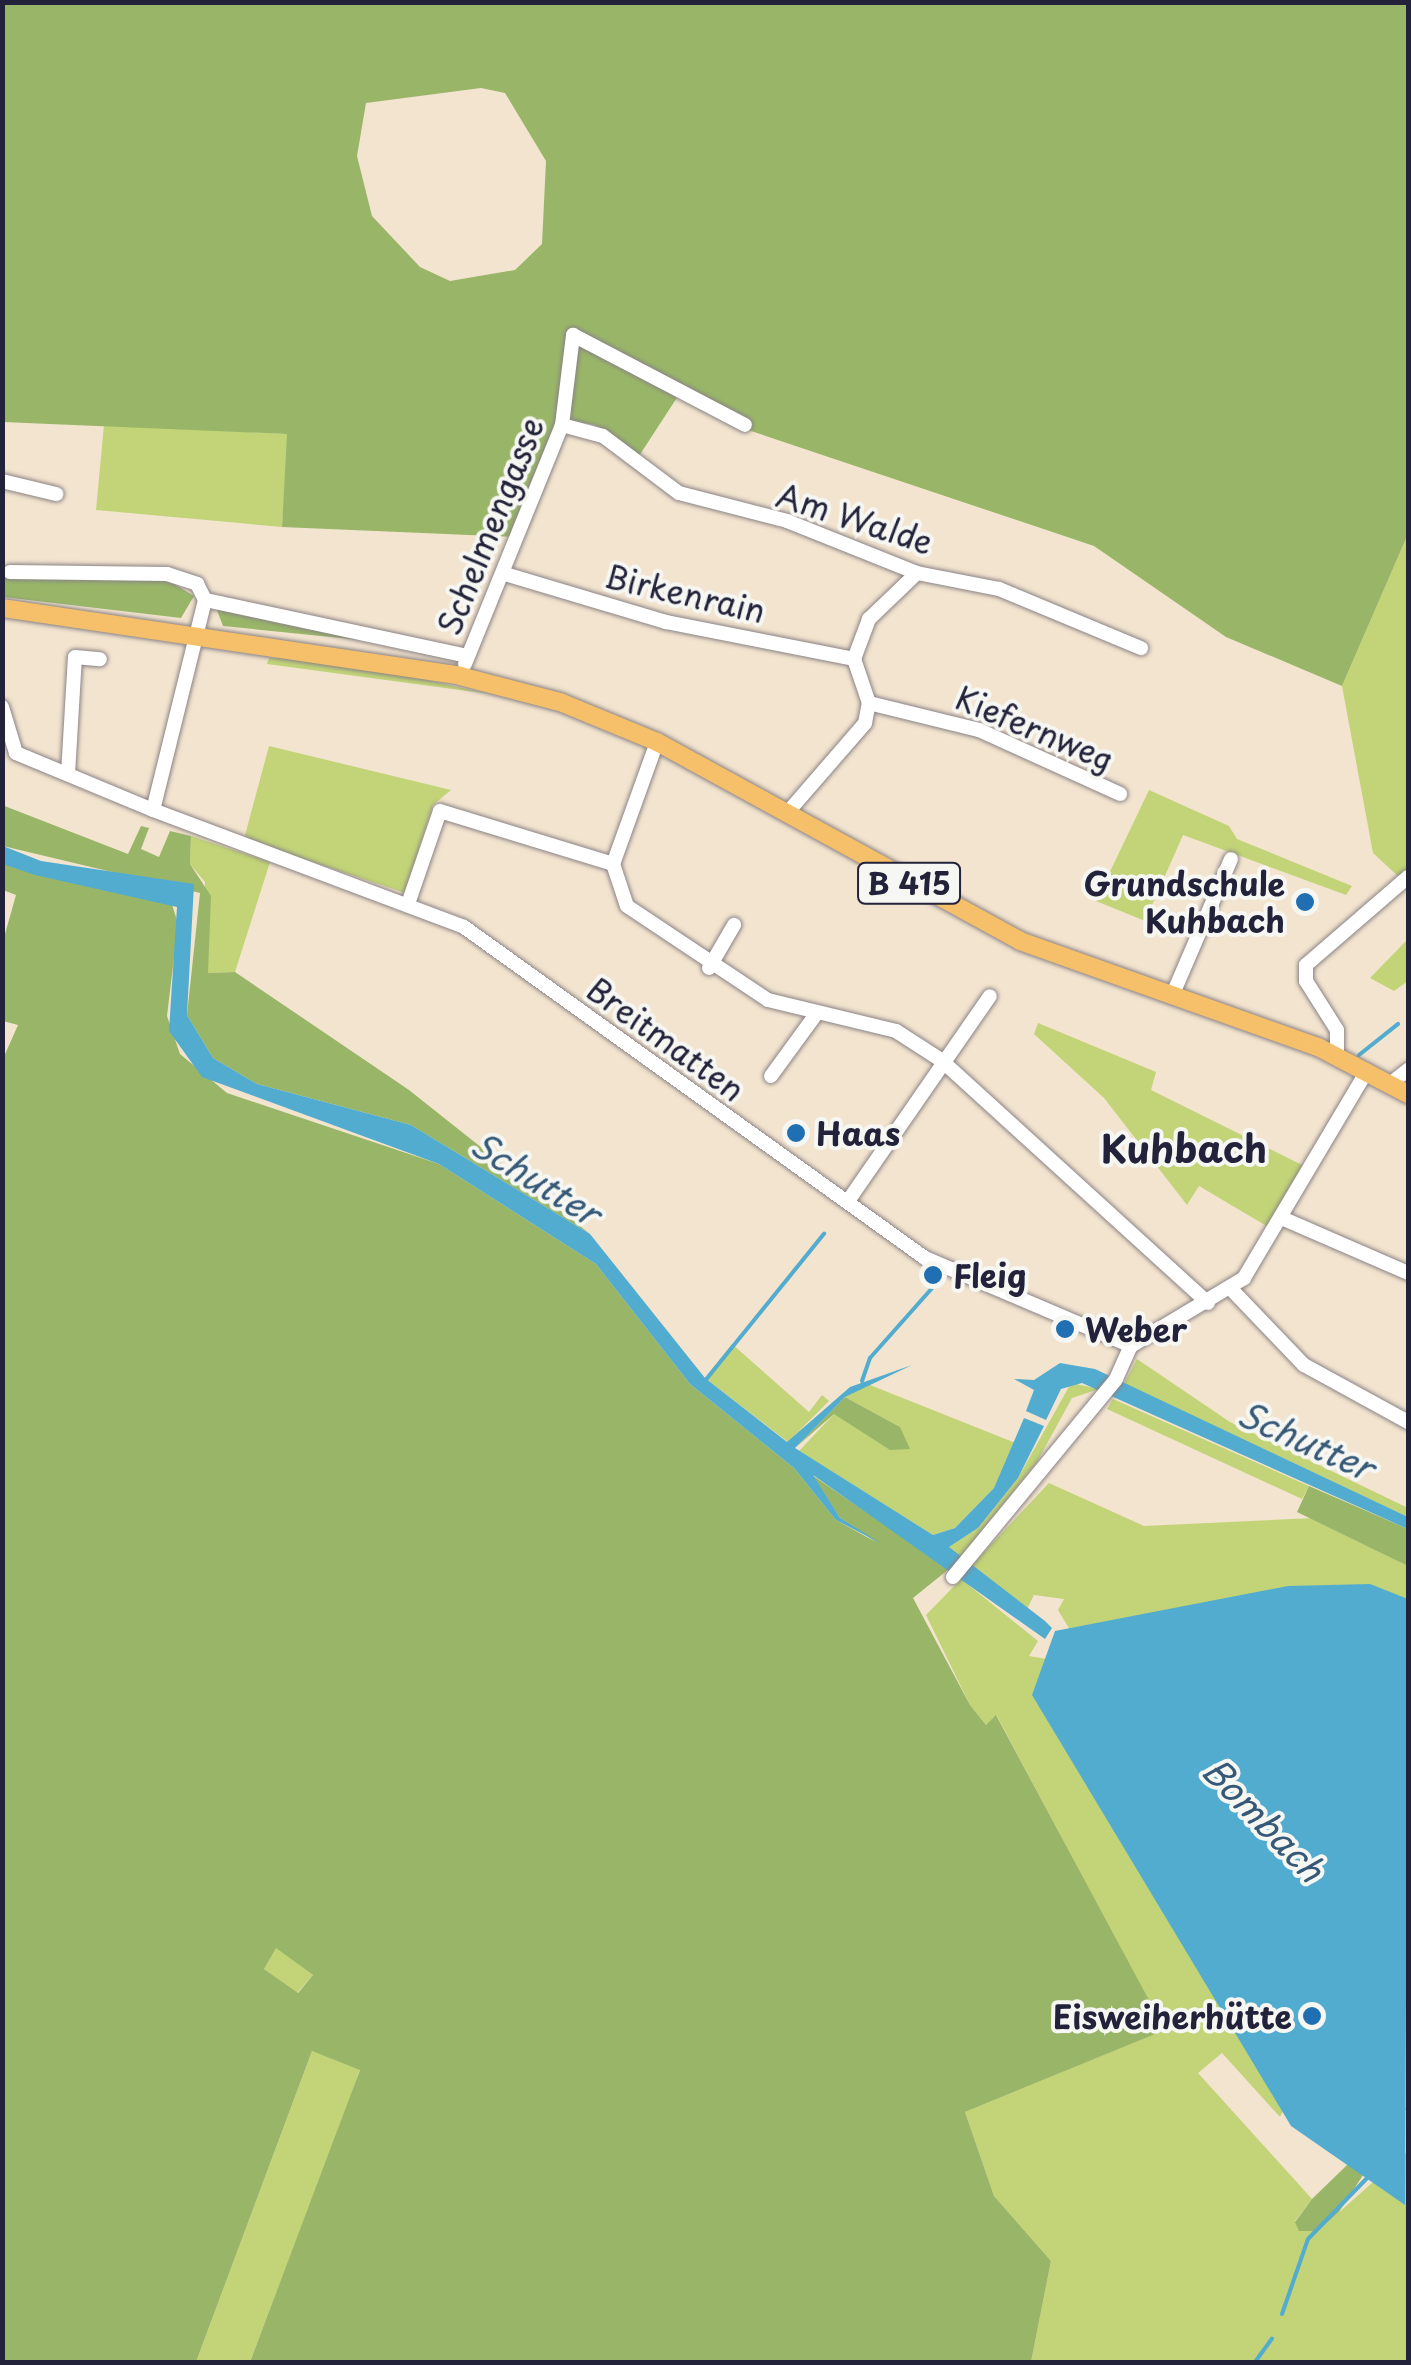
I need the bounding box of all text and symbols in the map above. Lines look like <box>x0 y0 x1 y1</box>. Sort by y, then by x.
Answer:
street label: Schelmengasse <box>429 412 551 640</box>
street label: Am Walde <box>773 475 937 561</box>
street label: Birkenrain <box>601 556 769 630</box>
street label: Kiefernweg <box>950 678 1120 778</box>
road number: B 415 <box>856 858 962 908</box>
place label: Grundschule Kuhbach <box>1083 865 1285 940</box>
marker: Grundschule Kuhbach <box>1294 891 1316 913</box>
street label: Breitmatten <box>580 969 752 1109</box>
place label: Haas <box>816 1114 900 1152</box>
water label: Schutter <box>464 1122 608 1234</box>
marker: Haas <box>785 1122 807 1144</box>
district label: Kuhbach <box>1101 1125 1267 1171</box>
place label: Fleig <box>953 1256 1026 1294</box>
marker: Fleig <box>922 1264 944 1286</box>
place label: Weber <box>1085 1310 1187 1348</box>
marker: Weber <box>1054 1318 1076 1340</box>
water label: Schutter <box>1232 1392 1380 1488</box>
water label: Bombach <box>1195 1749 1333 1889</box>
place label: Eisweiherhütte <box>1053 1997 1292 2035</box>
marker: Eisweiherhütte <box>1301 2005 1323 2027</box>

